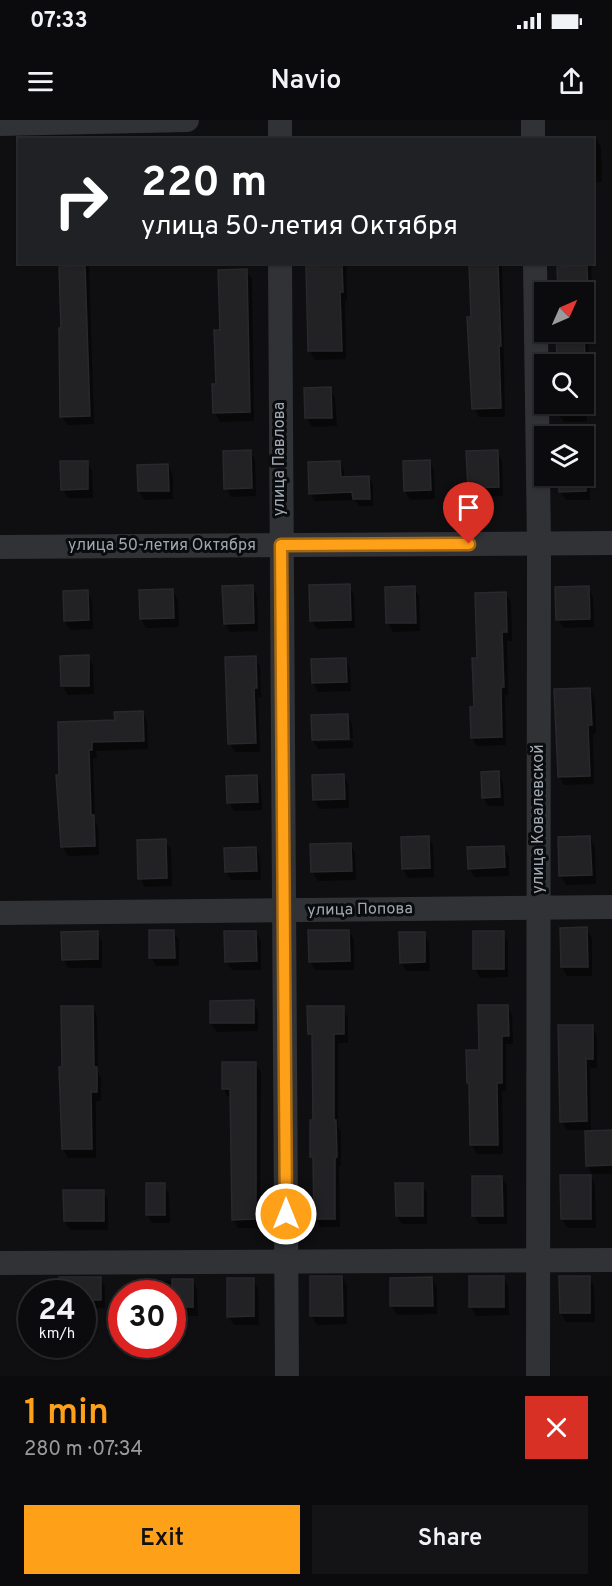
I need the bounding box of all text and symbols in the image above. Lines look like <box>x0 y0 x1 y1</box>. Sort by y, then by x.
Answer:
text: 07:33 <box>30 8 88 35</box>
text: Navio <box>271 64 341 98</box>
icon: menu <box>24 65 57 98</box>
icon: share <box>555 65 588 98</box>
text: 220 m <box>141 158 267 211</box>
icon: right <box>42 162 120 240</box>
text: улица 50-летия Октября <box>141 210 458 244</box>
north arrow <box>534 282 594 342</box>
map controls <box>534 282 594 486</box>
button: search <box>534 354 594 414</box>
street label: улица Павлова <box>270 402 290 516</box>
button: layers <box>534 426 594 486</box>
pin <box>443 482 494 544</box>
icon: arrive <box>452 491 485 524</box>
street label: улица 50-летия Октября <box>68 536 256 556</box>
street label: улица Ковалевской <box>529 744 549 894</box>
street label: улица Попова <box>307 899 413 921</box>
position arrow <box>254 1182 318 1246</box>
speed limit sign: 30 <box>108 1280 186 1358</box>
text: 24 <box>38 1293 76 1330</box>
text: km/h <box>39 1325 75 1344</box>
text: 1 min <box>24 1391 109 1437</box>
button: close <box>525 1396 588 1459</box>
text: 280 m · 07:34 <box>24 1437 143 1463</box>
button: Exit <box>24 1505 300 1574</box>
button: Share <box>312 1505 588 1574</box>

